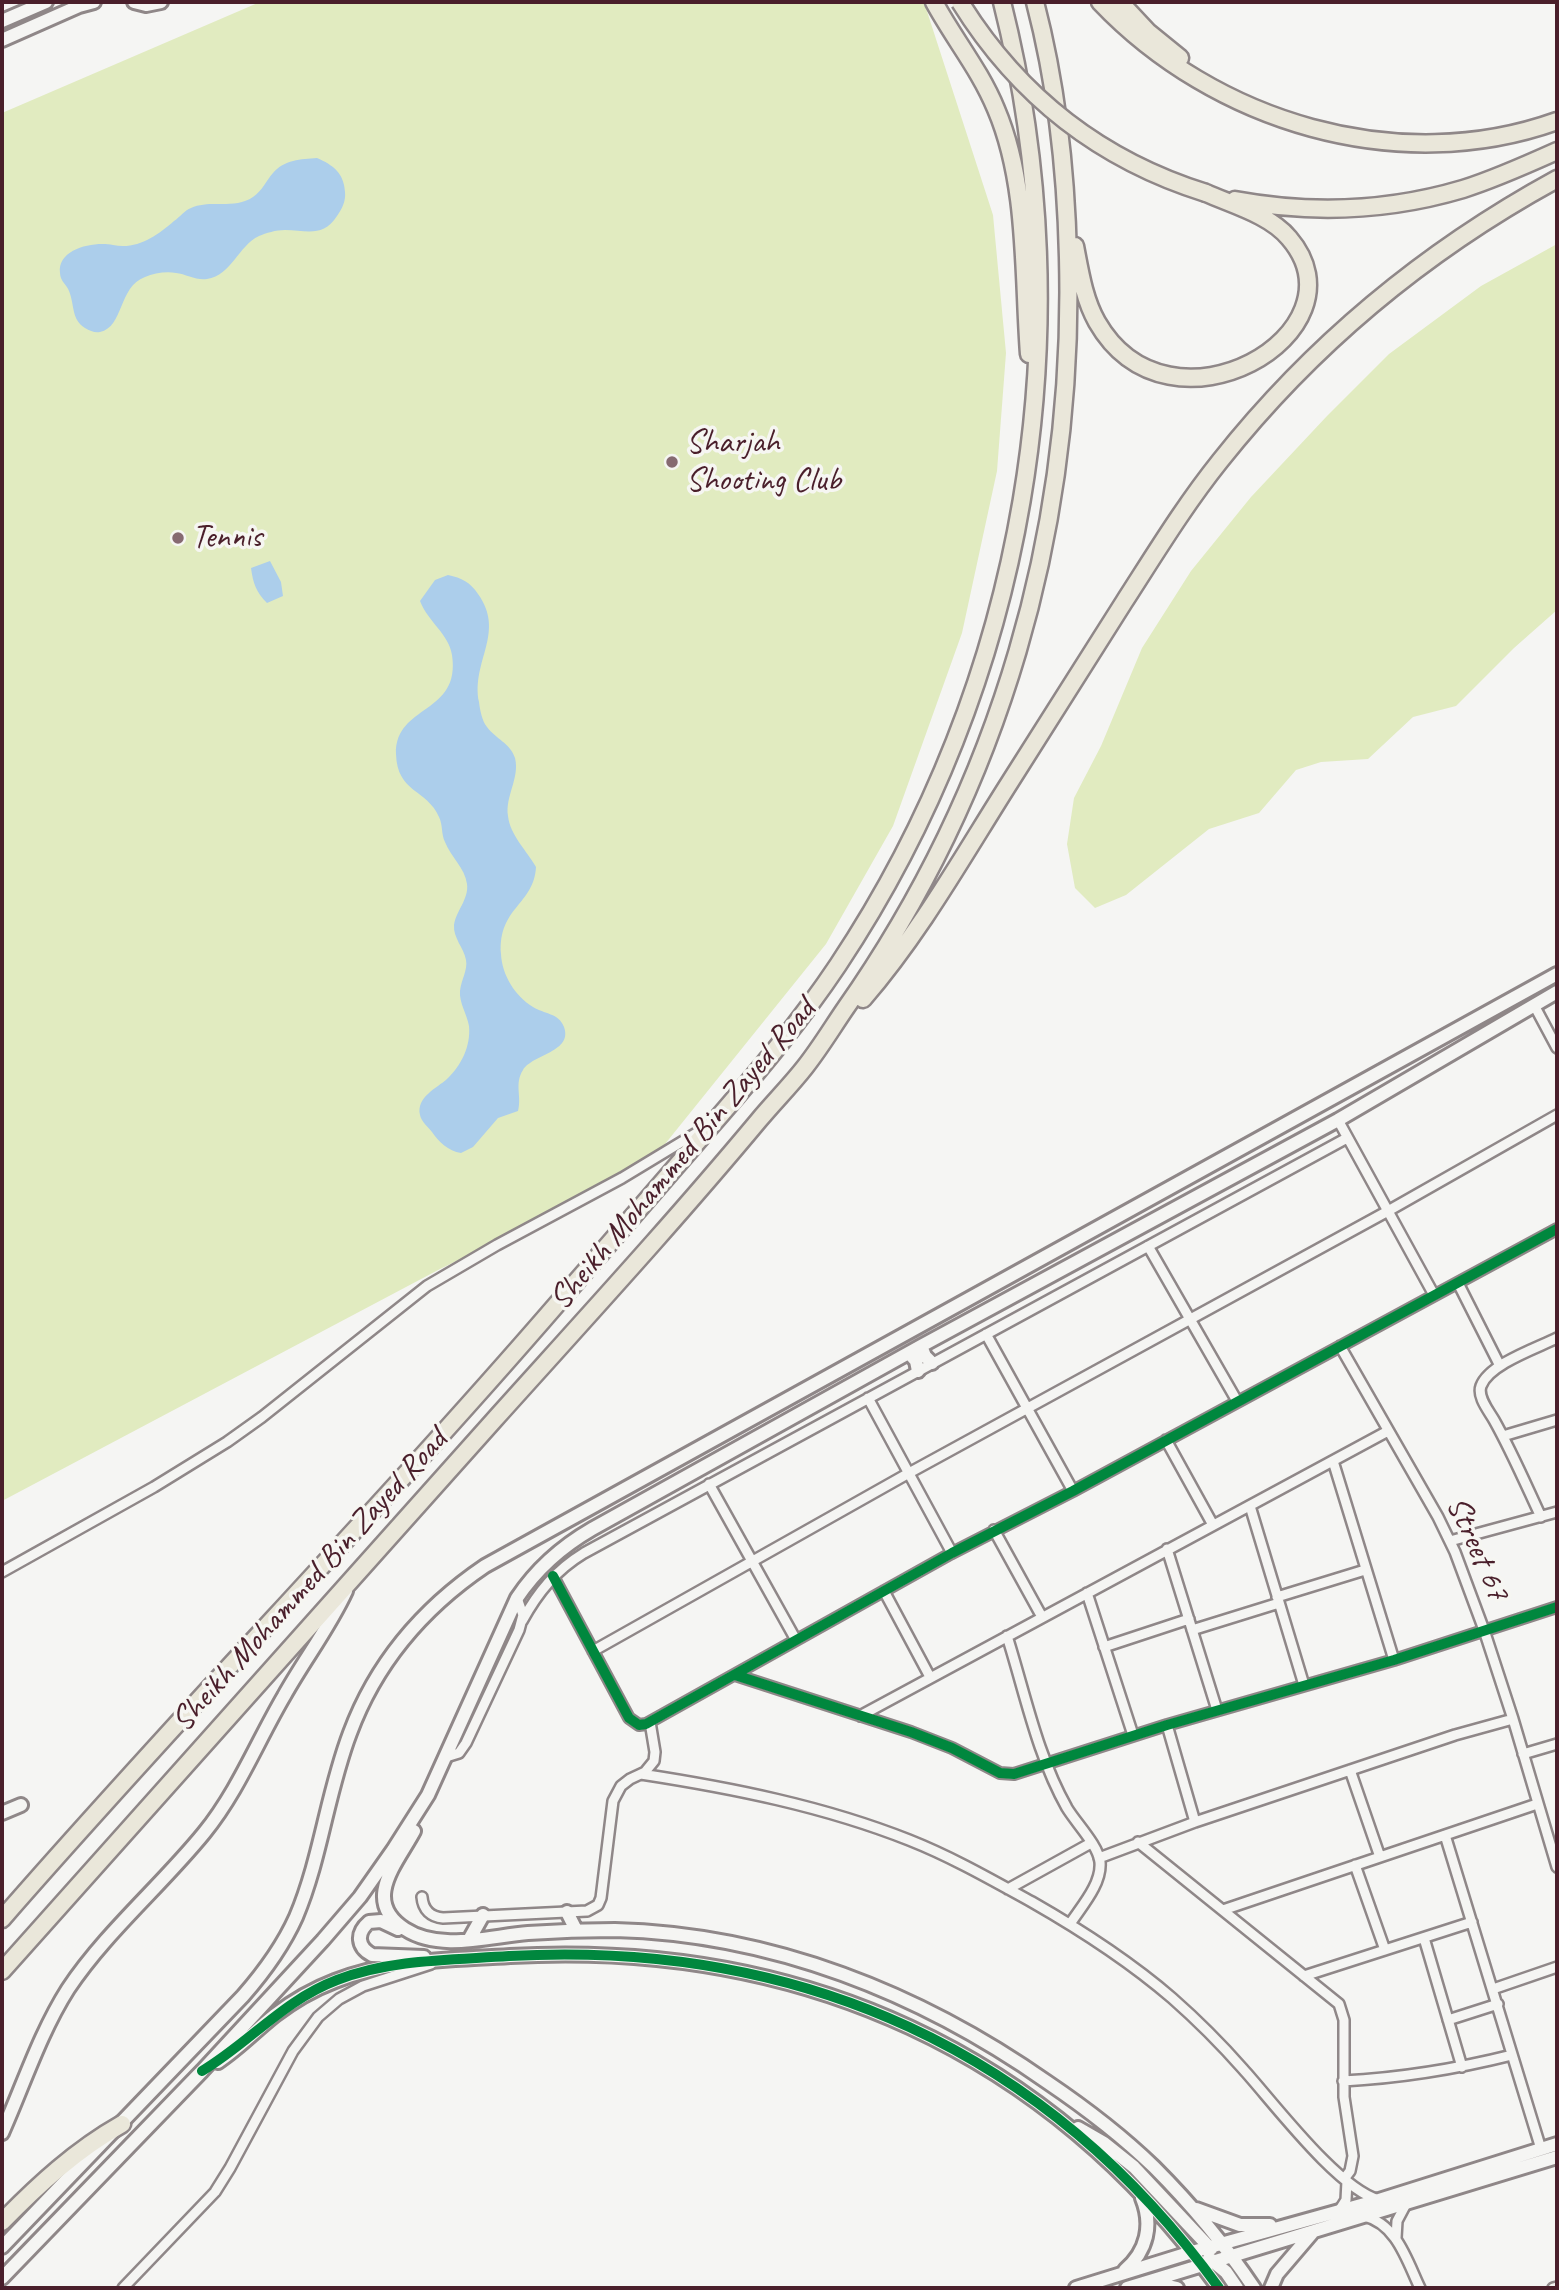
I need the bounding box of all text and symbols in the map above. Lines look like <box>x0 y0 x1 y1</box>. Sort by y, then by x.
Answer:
place label: Sharjah Shooting Club <box>686 423 841 501</box>
marker: Sharjah Shooting Club <box>664 454 680 470</box>
place label: Tennis <box>192 518 262 558</box>
marker: Tennis <box>170 530 186 546</box>
street label: Sheikh Mohammed Bin Zayed Road <box>541 992 825 1318</box>
street label: Sheikh Mohammed Bin Zayed Road <box>164 1422 456 1740</box>
street label: Street 67 <box>1437 1491 1517 1607</box>

